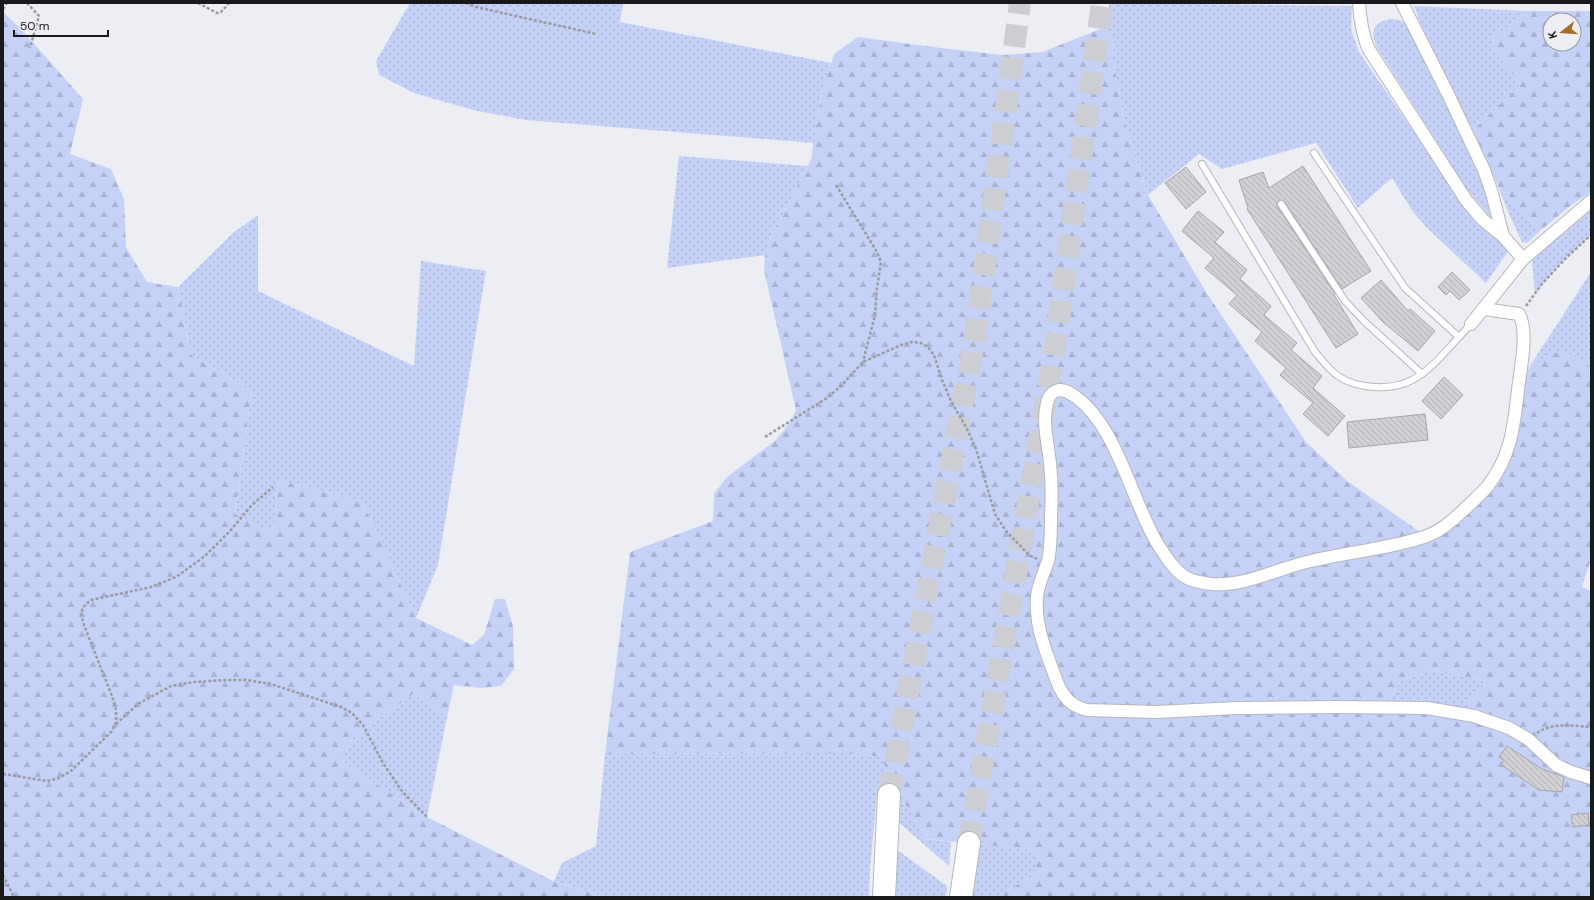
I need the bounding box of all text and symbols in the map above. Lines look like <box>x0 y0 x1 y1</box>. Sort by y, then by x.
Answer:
scale bar <box>14 12 108 38</box>
north arrow <box>1542 12 1582 52</box>
text: 50 m <box>20 18 49 34</box>
text: K <box>1545 29 1560 40</box>

